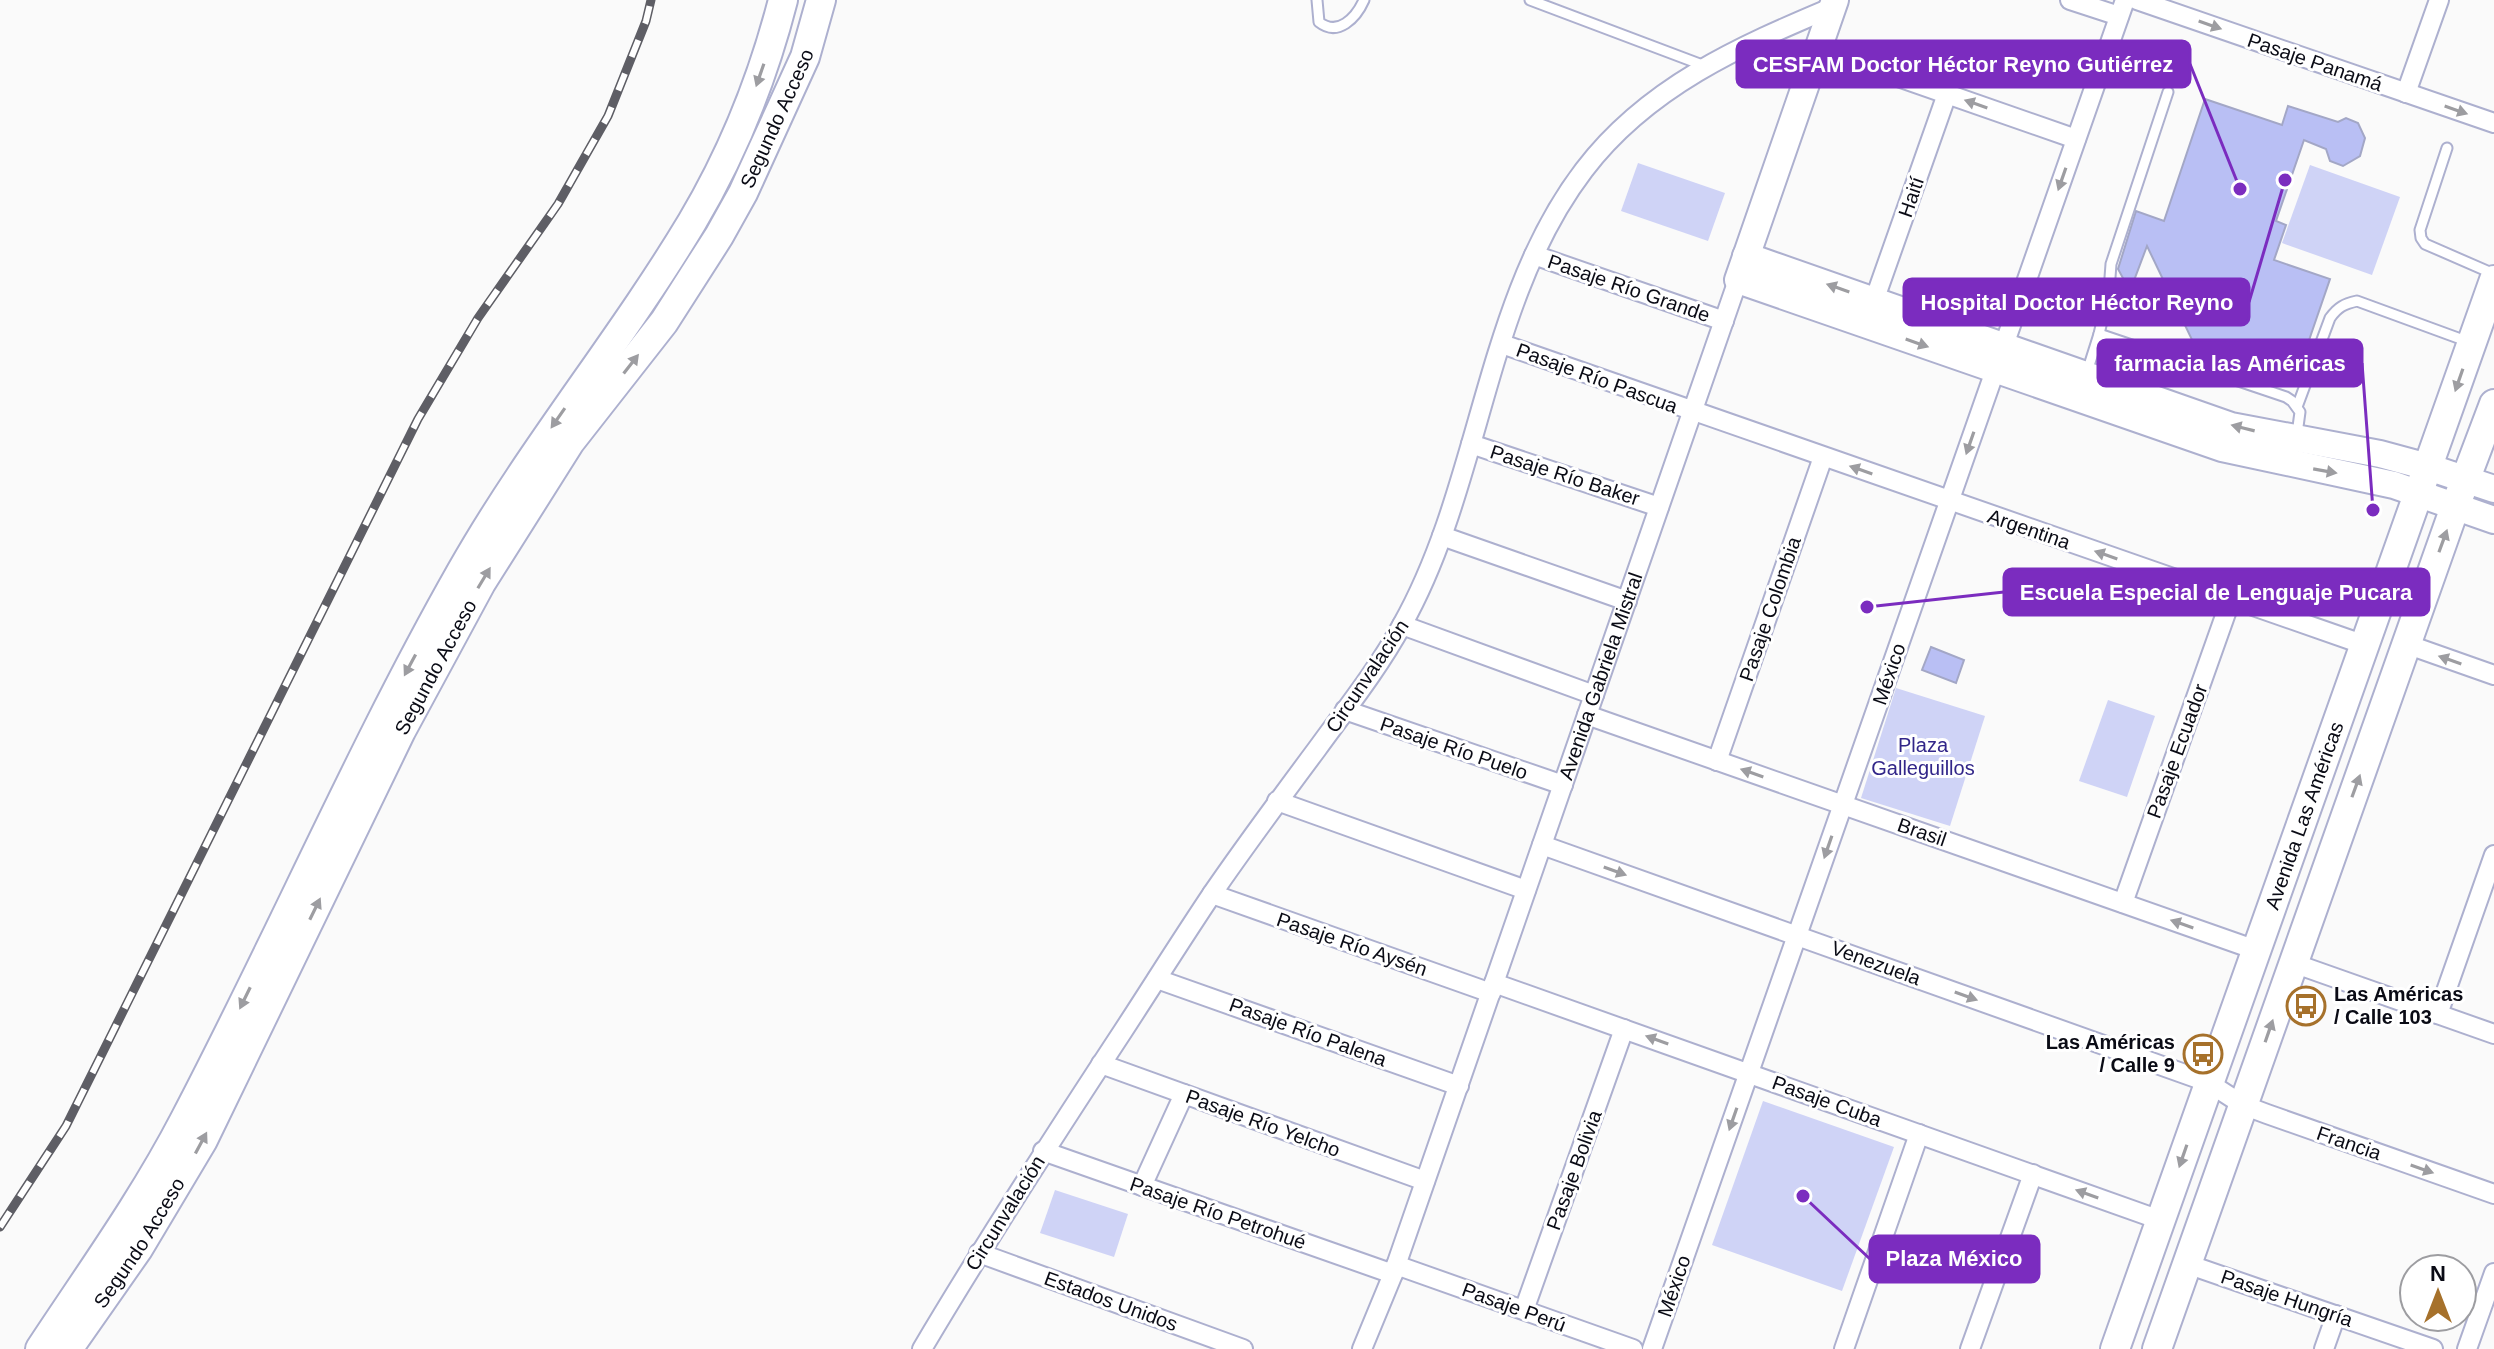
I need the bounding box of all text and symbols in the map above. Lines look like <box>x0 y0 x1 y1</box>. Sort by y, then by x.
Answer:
one-way arrow <box>2199 20 2223 32</box>
street label: Pasaje Panamá <box>2245 29 2386 96</box>
callout: CESFAM Doctor Héctor Reyno Gutiérrez <box>1737 41 2190 87</box>
street label: Segundo Acceso <box>736 47 818 191</box>
text: CESFAM Doctor Héctor Reyno Gutiérrez <box>1753 52 2173 77</box>
one-way arrow <box>754 63 766 87</box>
one-way arrow <box>1964 98 1988 110</box>
one-way arrow <box>2444 104 2468 117</box>
one-way arrow <box>2055 167 2068 191</box>
street label: Haití <box>1894 174 1928 220</box>
street label: Pasaje Río Grande <box>1545 250 1713 326</box>
callout: Hospital Doctor Héctor Reyno <box>1904 279 2249 325</box>
one-way arrow <box>1826 282 1850 294</box>
text: Hospital Doctor Héctor Reyno <box>1921 290 2233 315</box>
one-way arrow <box>1906 337 1930 349</box>
street label: Pasaje Río Pascua <box>1513 339 1682 418</box>
callout: farmacia las Américas <box>2098 340 2362 386</box>
text: farmacia las Américas <box>2114 351 2346 376</box>
one-way arrow <box>622 354 639 374</box>
one-way arrow <box>2452 368 2465 392</box>
one-way arrow <box>551 408 566 429</box>
one-way arrow <box>2230 422 2255 434</box>
one-way arrow <box>1963 432 1975 456</box>
street label: Pasaje Río Baker <box>1488 440 1643 510</box>
one-way arrow <box>1848 464 1872 476</box>
one-way arrow <box>2313 465 2338 477</box>
street label: Argentina <box>1985 505 2074 554</box>
one-way arrow <box>2437 529 2449 553</box>
street label: Pasaje Colombia <box>1735 533 1805 684</box>
one-way arrow <box>2094 549 2118 561</box>
one-way arrow <box>477 567 491 589</box>
callout: Escuela Especial de Lenguaje Pucara <box>2004 569 2429 615</box>
street label: Avenida Gabriela Mistral <box>1554 570 1647 783</box>
text: Escuela Especial de Lenguaje Pucara <box>2020 580 2413 605</box>
street label: Segundo Acceso <box>390 596 481 738</box>
street label: Circunvalación <box>1321 615 1413 737</box>
street label: México <box>1868 640 1910 708</box>
one-way arrow <box>404 653 417 676</box>
one-way arrow <box>2438 653 2462 665</box>
street label: Pasaje Ecuador <box>2143 681 2212 821</box>
street label: Pasaje Río Puelo <box>1377 712 1531 784</box>
street label: Avenida Las Américas <box>2261 719 2348 912</box>
park label: Plaza Galleguillos <box>1871 734 1975 779</box>
one-way arrow <box>1740 766 1764 779</box>
one-way arrow <box>2350 774 2362 798</box>
street label: Brasil <box>1895 813 1949 851</box>
one-way arrow <box>1821 836 1834 860</box>
one-way arrow <box>1604 865 1628 878</box>
one-way arrow <box>308 897 322 920</box>
street label: Pasaje Río Aysén <box>1274 908 1430 980</box>
one-way arrow <box>2170 917 2194 930</box>
street label: Venezuela <box>1828 937 1924 990</box>
place label: Las Américas / Calle 103 <box>2334 983 2463 1028</box>
bus stop icon: Las Américas / Calle 103 <box>2285 985 2327 1027</box>
one-way arrow <box>238 986 252 1010</box>
one-way arrow <box>1954 990 1978 1002</box>
street label: Pasaje Río Palena <box>1226 993 1390 1071</box>
one-way arrow <box>2263 1019 2276 1043</box>
place label: Las Américas / Calle 9 <box>2046 1031 2175 1076</box>
bus stop icon: Las Américas / Calle 9 <box>2182 1033 2224 1075</box>
one-way arrow <box>1645 1034 1669 1046</box>
street label: Pasaje Cuba <box>1769 1071 1885 1131</box>
street label: Pasaje Río Yelcho <box>1183 1085 1343 1161</box>
street label: Pasaje Bolivia <box>1542 1106 1606 1233</box>
one-way arrow <box>1726 1107 1738 1131</box>
street label: Francia <box>2314 1122 2385 1165</box>
one-way arrow <box>194 1131 208 1154</box>
one-way arrow <box>2176 1145 2188 1169</box>
street label: Circunvalación <box>961 1152 1049 1274</box>
one-way arrow <box>2410 1163 2434 1175</box>
street label: Pasaje Río Petrohué <box>1127 1173 1309 1253</box>
street label: Segundo Acceso <box>89 1174 189 1312</box>
one-way arrow <box>2075 1187 2099 1199</box>
callout: Plaza México <box>1870 1236 2039 1282</box>
text: Plaza México <box>1886 1246 2022 1271</box>
street label: México <box>1653 1252 1695 1320</box>
north arrow <box>2398 1253 2478 1333</box>
text: N <box>2430 1261 2446 1286</box>
street label: Pasaje Hungría <box>2218 1265 2357 1331</box>
street label: Estados Unidos <box>1041 1267 1181 1335</box>
street label: Pasaje Perú <box>1459 1278 1569 1336</box>

